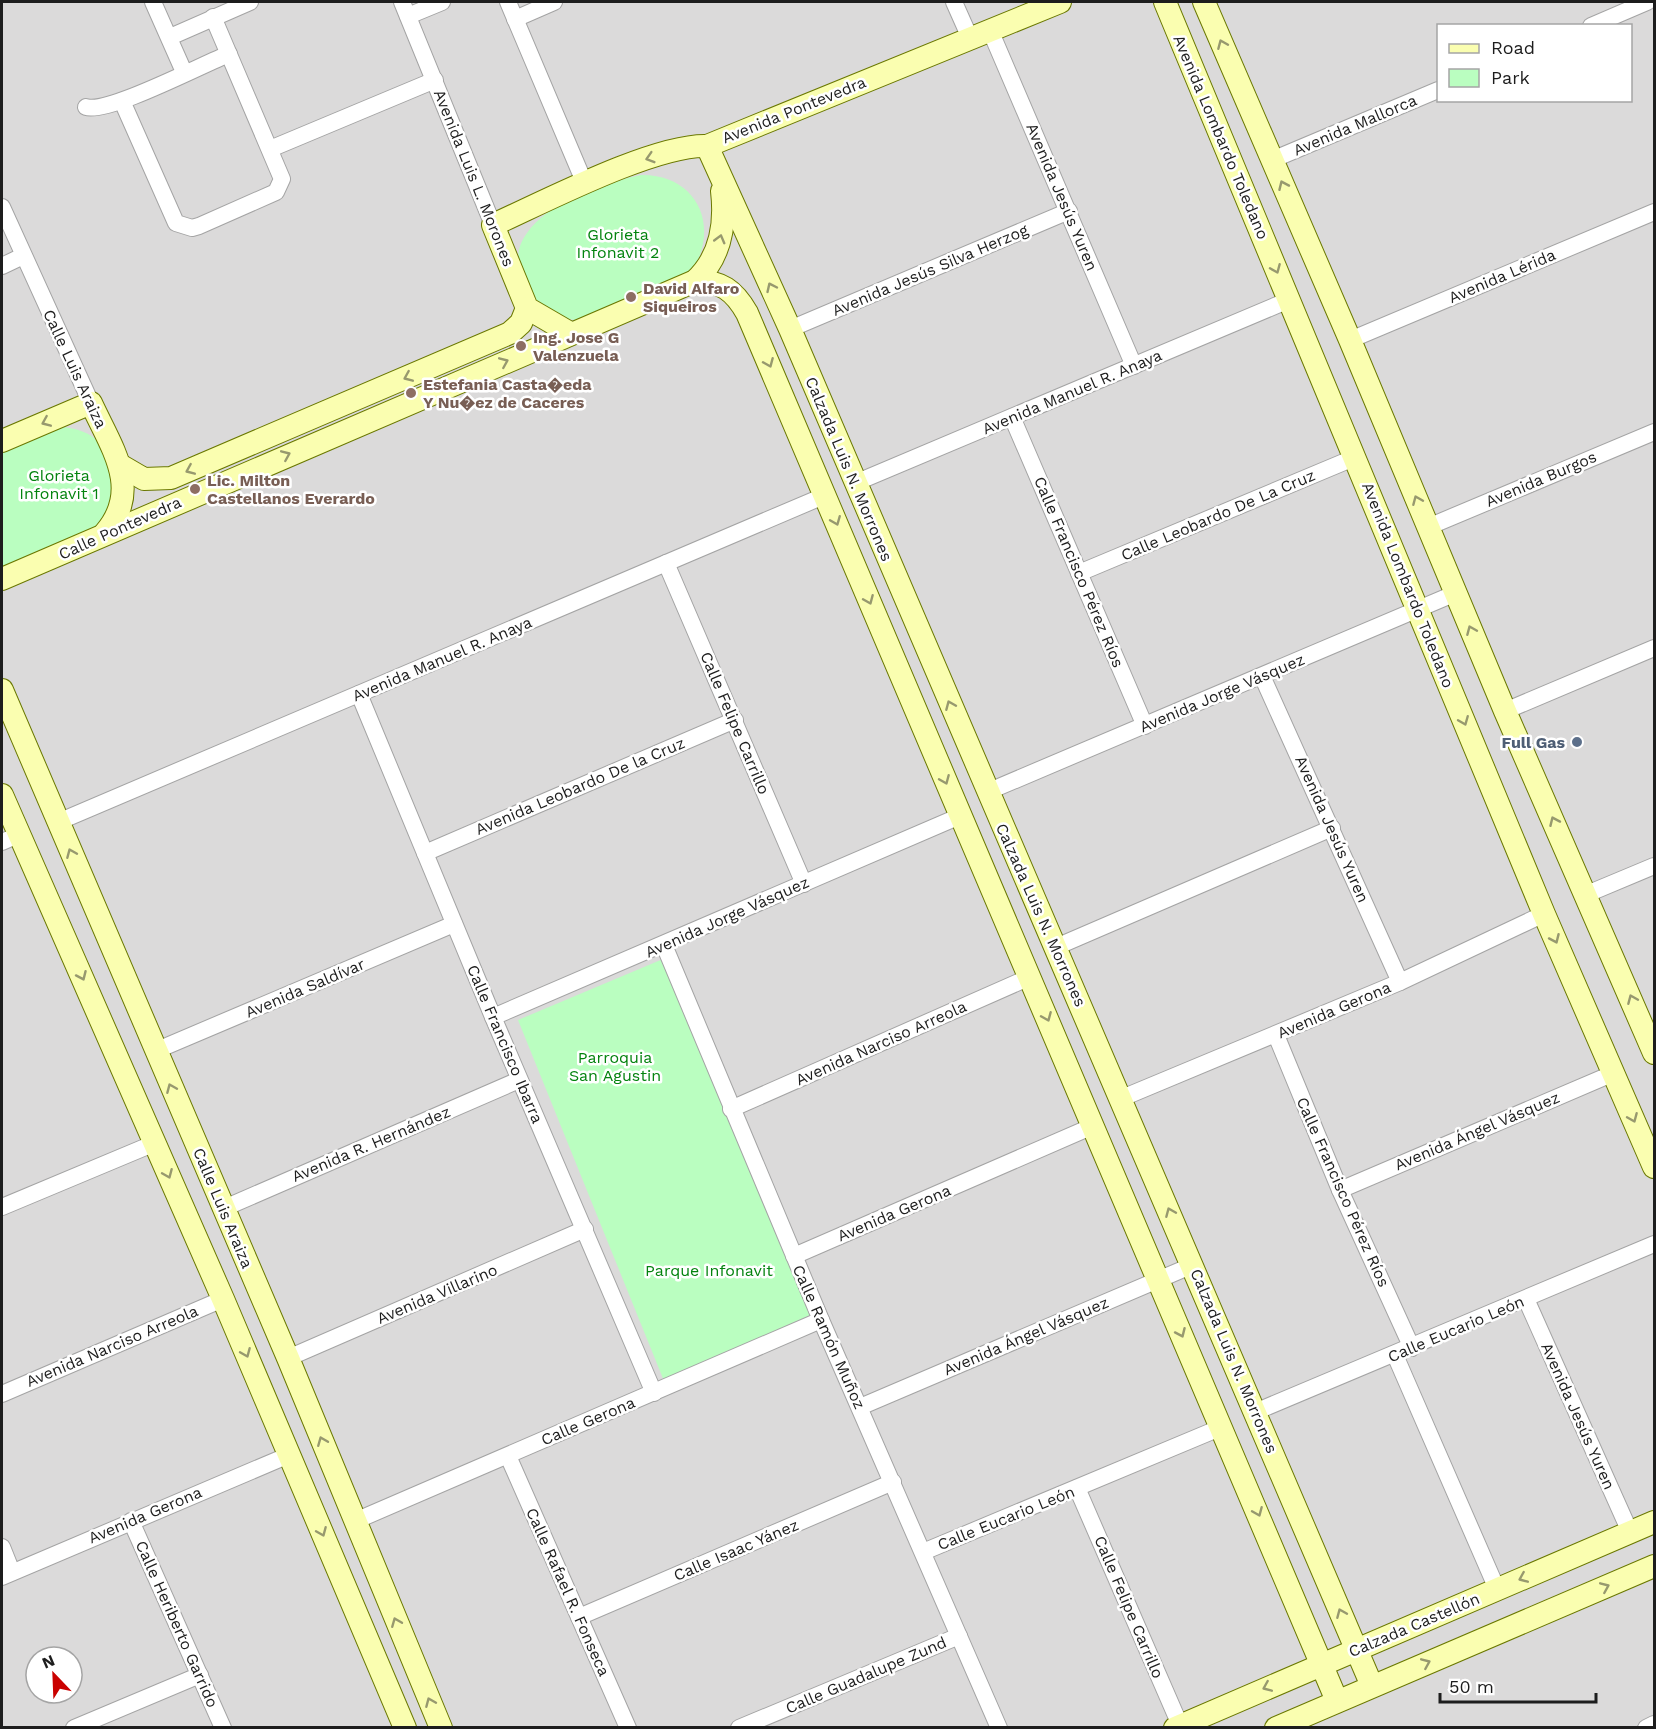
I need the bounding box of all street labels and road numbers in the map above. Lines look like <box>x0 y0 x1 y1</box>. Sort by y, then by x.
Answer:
street label: Avenida Lombardo Toledano <box>1169 32 1273 242</box>
street label: Avenida Pontevedra <box>719 72 869 148</box>
street label: Avenida Luis L. Morones <box>430 87 518 269</box>
street label: Avenida Mallorca <box>1290 90 1420 160</box>
street label: Avenida Jesús Yuren <box>1022 120 1102 274</box>
street label: Avenida Jesús Silva Herzog <box>829 220 1031 320</box>
street label: Avenida Lérida <box>1446 245 1558 307</box>
street label: Calle Luis Araiza <box>39 306 111 432</box>
street label: Avenida Manuel R. Anaya <box>979 346 1165 438</box>
street label: Calzada Luis N. Morrones <box>801 374 897 564</box>
street label: Avenida Burgos <box>1483 447 1599 511</box>
street label: Calle Leobardo De La Cruz <box>1118 465 1318 565</box>
street label: Calle Francisco Pérez Ríos <box>1030 474 1128 670</box>
street label: Avenida Lombardo Toledano <box>1358 479 1458 691</box>
street label: Calle Pontevedra <box>56 492 184 564</box>
street label: Avenida Manuel R. Anaya <box>349 613 535 705</box>
street label: Calle Felipe Carrillo <box>696 649 774 797</box>
street label: Avenida Jorge Vásquez <box>1137 650 1307 736</box>
street label: Avenida Leobardo De la Cruz <box>472 733 688 839</box>
street label: Avenida Jesús Yuren <box>1291 753 1373 905</box>
street label: Calzada Luis N. Morrones <box>992 820 1090 1010</box>
street label: Avenida Jorge Vásquez <box>642 872 812 962</box>
street label: Avenida Saldívar <box>242 954 368 1022</box>
street label: Calle Francisco Ibarra <box>463 962 547 1126</box>
street label: Avenida Gerona <box>1274 978 1394 1042</box>
street label: Avenida Narciso Arreola <box>793 997 969 1089</box>
street label: Avenida Ángel Vásquez <box>1392 1088 1562 1174</box>
street label: Calle Francisco Pérez Ríos <box>1292 1094 1394 1290</box>
street label: Avenida R. Hernández <box>289 1102 453 1186</box>
street label: Calle Luis Araiza <box>189 1145 257 1271</box>
street label: Avenida Gerona <box>834 1181 954 1245</box>
street label: Avenida Villarino <box>374 1260 500 1328</box>
street label: Calle Ramón Muñoz <box>789 1262 869 1412</box>
street label: Calzada Luis N. Morrones <box>1186 1266 1282 1456</box>
street label: Calle Eucario León <box>1385 1292 1527 1366</box>
street label: Avenida Ángel Vásquez <box>941 1293 1111 1379</box>
street label: Avenida Narciso Arreola <box>23 1301 201 1391</box>
street label: Avenida Jesús Yuren <box>1537 1340 1619 1492</box>
street label: Calle Gerona <box>538 1393 638 1449</box>
street label: Calle Eucario León <box>935 1482 1077 1554</box>
street label: Avenida Gerona <box>85 1483 205 1547</box>
street label: Calle Rafael R. Fonseca <box>522 1505 614 1679</box>
street label: Calle Isaac Yánez <box>671 1515 801 1585</box>
street label: Calle Felipe Carrillo <box>1090 1533 1168 1681</box>
street label: Calle Heriberto Garrido <box>132 1538 222 1710</box>
street label: Calzada Castellón <box>1346 1589 1482 1661</box>
street label: Calle Guadalupe Zund <box>783 1632 949 1718</box>

